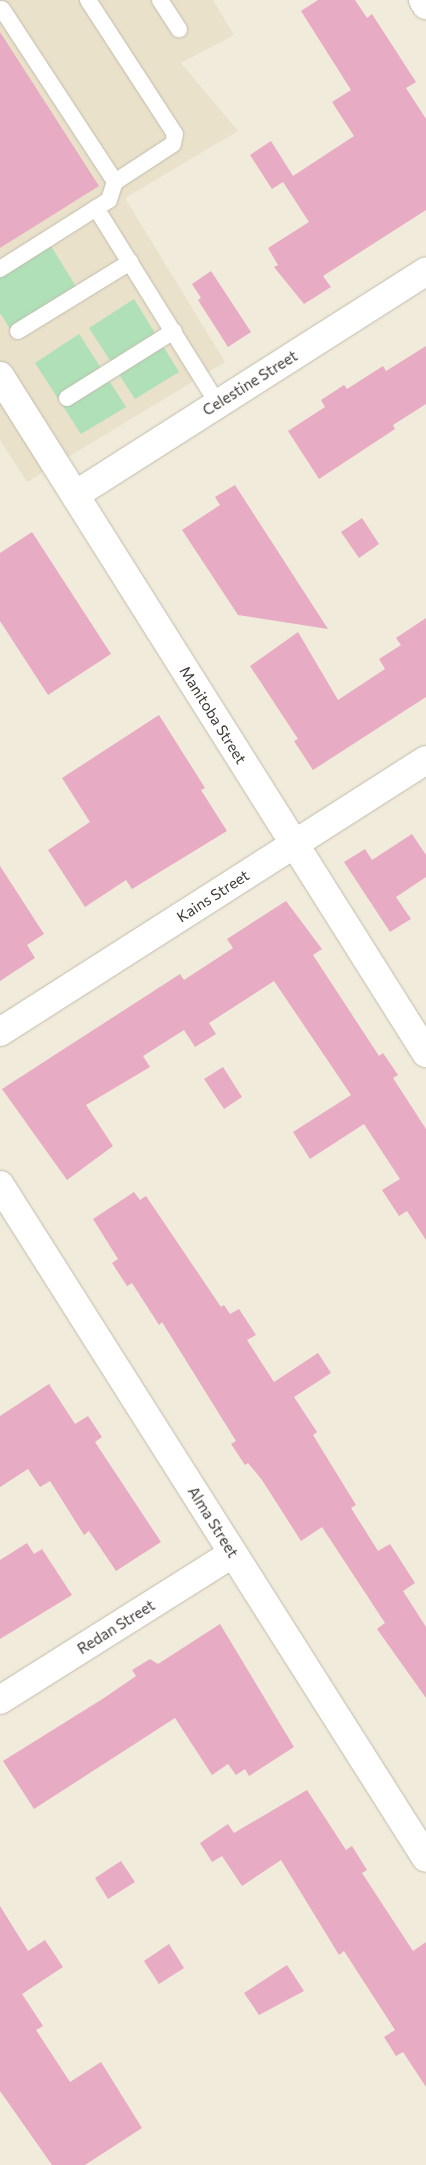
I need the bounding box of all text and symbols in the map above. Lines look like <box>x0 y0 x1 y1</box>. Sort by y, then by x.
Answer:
street label: Celestine Street <box>199 347 301 419</box>
street label: Manitoba Street <box>176 663 250 767</box>
street label: Kains Street <box>174 866 252 926</box>
street label: Alma Street <box>184 1483 242 1561</box>
street label: Redan Street <box>74 1596 158 1658</box>

